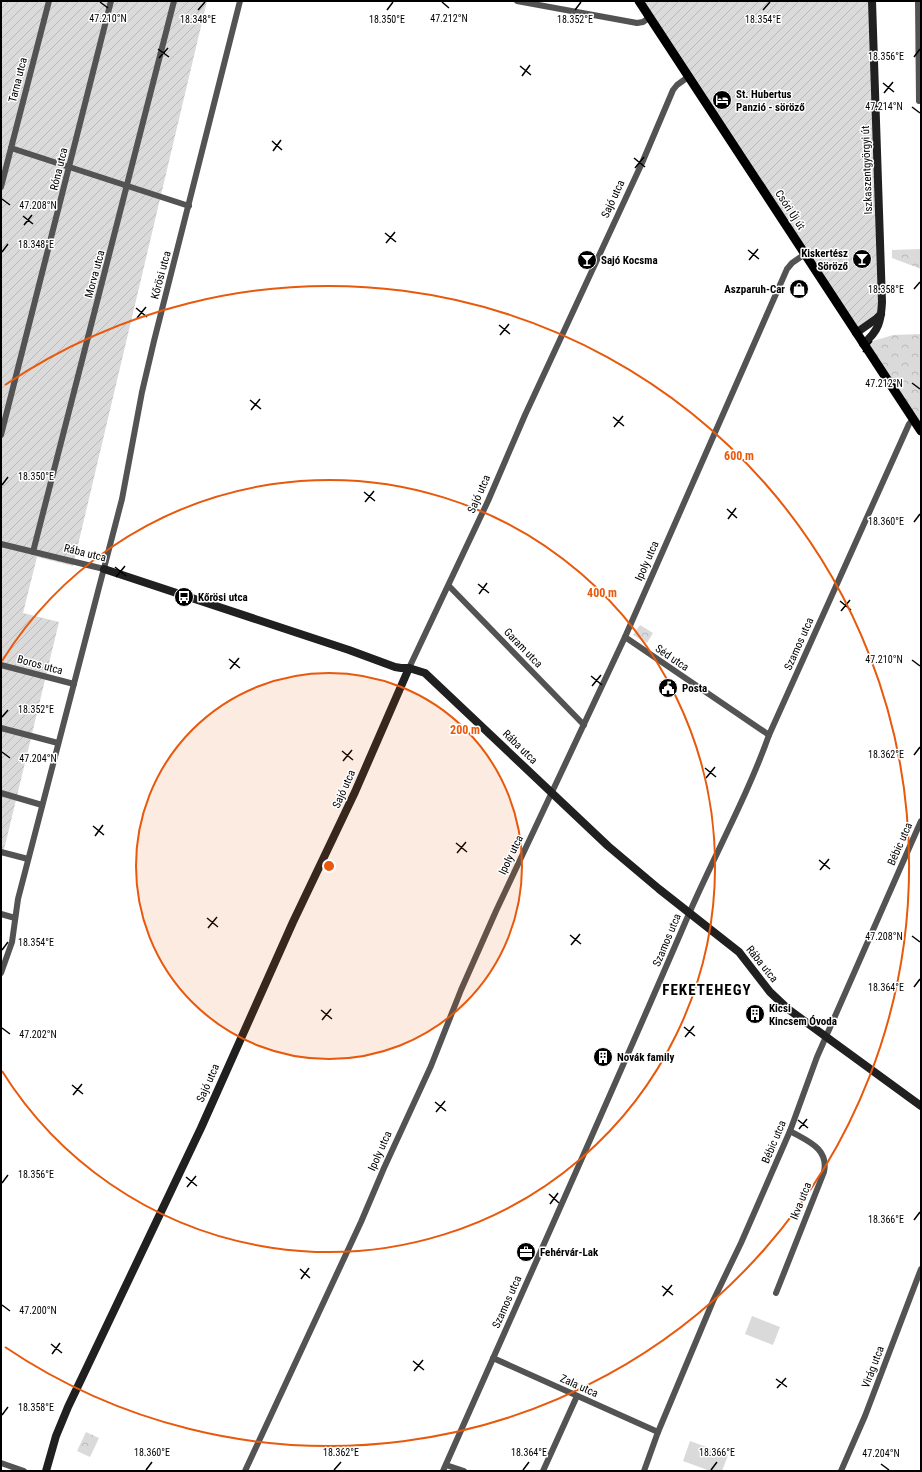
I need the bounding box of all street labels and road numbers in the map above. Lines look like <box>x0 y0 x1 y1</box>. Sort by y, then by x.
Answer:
street label: Tarna utca <box>6 56 30 104</box>
street label: Iszkaszentgyörgyi út <box>859 125 875 215</box>
street label: Róna utca <box>47 146 71 192</box>
street label: Sajó utca <box>599 178 627 220</box>
street label: Csóri Új út <box>772 188 808 232</box>
street label: Morva utca <box>82 249 108 299</box>
street label: Kőrösi utca <box>148 250 174 300</box>
street label: Sajó utca <box>465 473 493 515</box>
street label: Ipoly utca <box>632 539 662 583</box>
street label: Rába utca <box>62 541 108 565</box>
street label: Szamos utca <box>782 616 816 672</box>
street label: Garam utca <box>501 626 545 670</box>
street label: Séd utca <box>653 642 691 674</box>
street label: Boros utca <box>16 653 64 677</box>
street label: Rába utca <box>500 727 540 767</box>
street label: Sajó utca <box>330 768 358 810</box>
street label: Bébic utca <box>885 821 915 867</box>
street label: Ipoly utca <box>496 833 526 877</box>
street label: Szamos utca <box>650 912 684 968</box>
street label: Rába utca <box>743 943 781 985</box>
street label: Sajó utca <box>194 1062 222 1104</box>
street label: Bébic utca <box>759 1118 789 1166</box>
street label: Ipoly utca <box>365 1129 395 1173</box>
street label: Ikva utca <box>788 1180 814 1222</box>
street label: Szamos utca <box>490 1274 524 1330</box>
street label: Virág utca <box>859 1344 887 1390</box>
street label: Zala utca <box>558 1372 600 1400</box>

